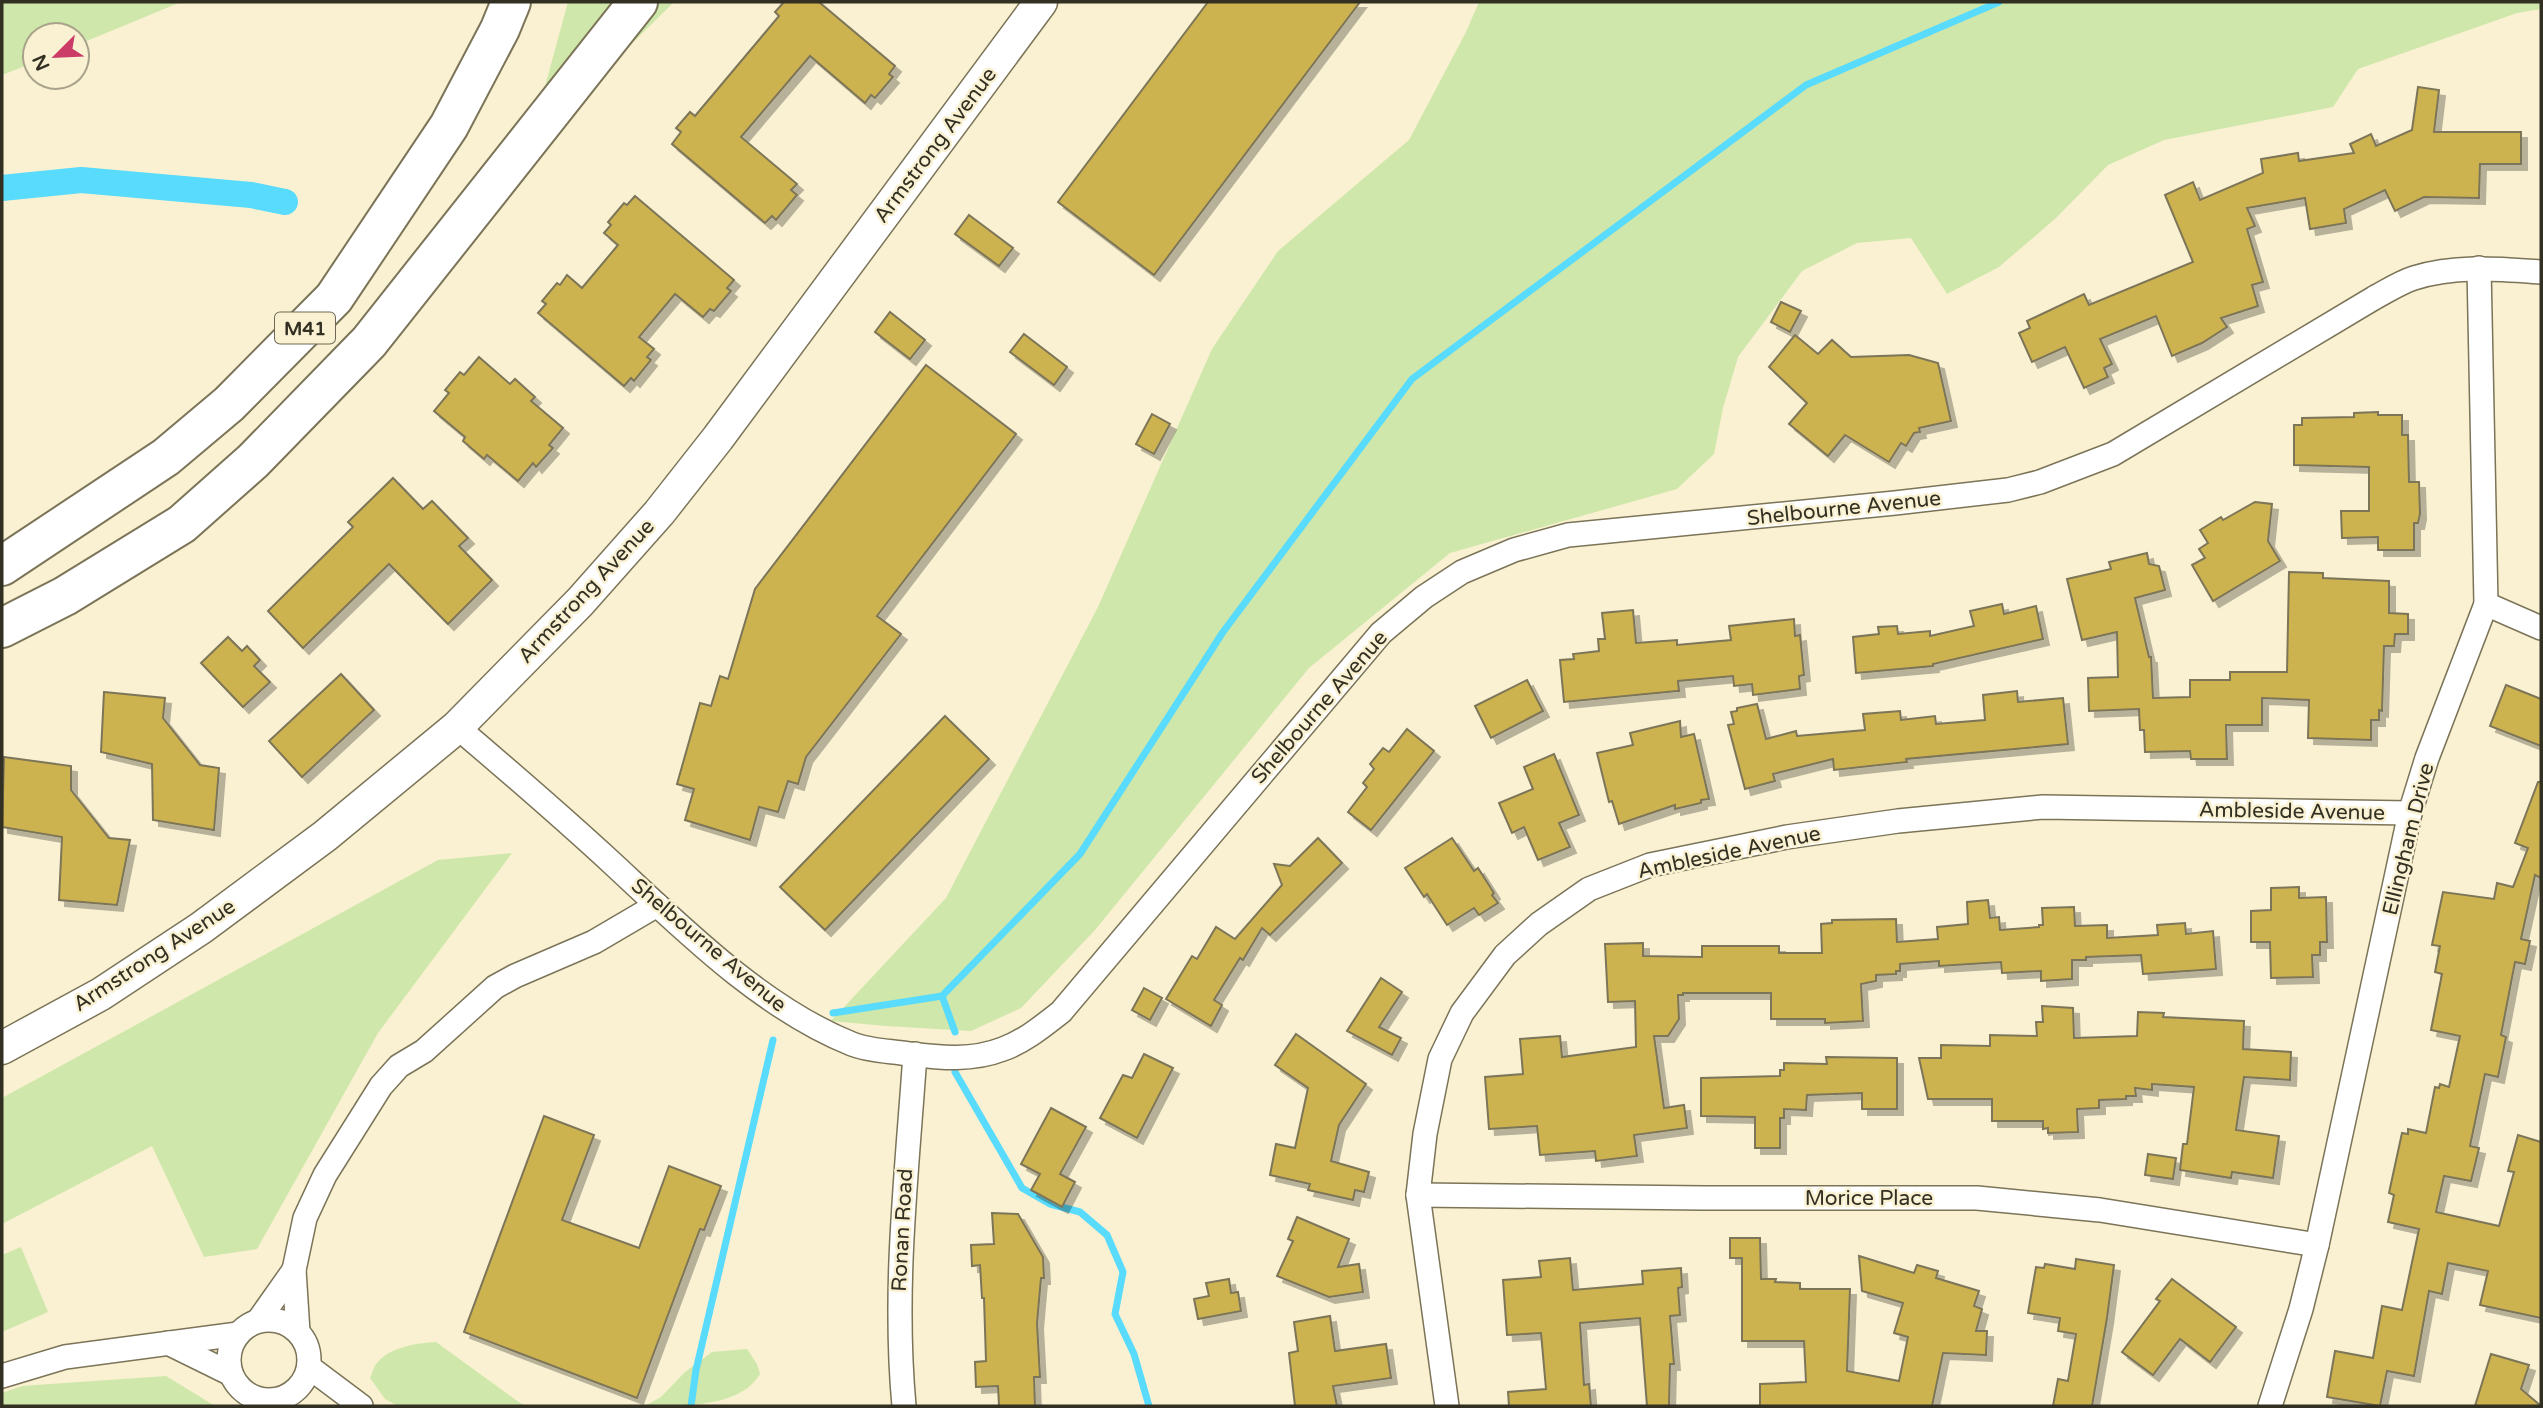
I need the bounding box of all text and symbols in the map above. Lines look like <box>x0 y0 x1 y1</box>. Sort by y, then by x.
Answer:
north arrow <box>21 21 91 91</box>
text: N <box>28 51 55 74</box>
street label: Armstrong Avenue <box>869 63 1002 228</box>
road number: M41 <box>275 312 335 344</box>
street label: Shelbourne Avenue <box>1746 486 1942 531</box>
street label: Armstrong Avenue <box>513 514 660 669</box>
street label: Shelbourne Avenue <box>1246 626 1393 789</box>
street label: Ellingham Drive <box>2377 760 2440 918</box>
street label: Ambleside Avenue <box>2199 797 2385 826</box>
street label: Ambleside Avenue <box>1635 821 1823 884</box>
street label: Shelbourne Avenue <box>626 873 791 1018</box>
street label: Armstrong Avenue <box>69 894 240 1017</box>
street label: Ronan Road <box>887 1168 918 1292</box>
street label: Morice Place <box>1805 1186 1933 1211</box>

